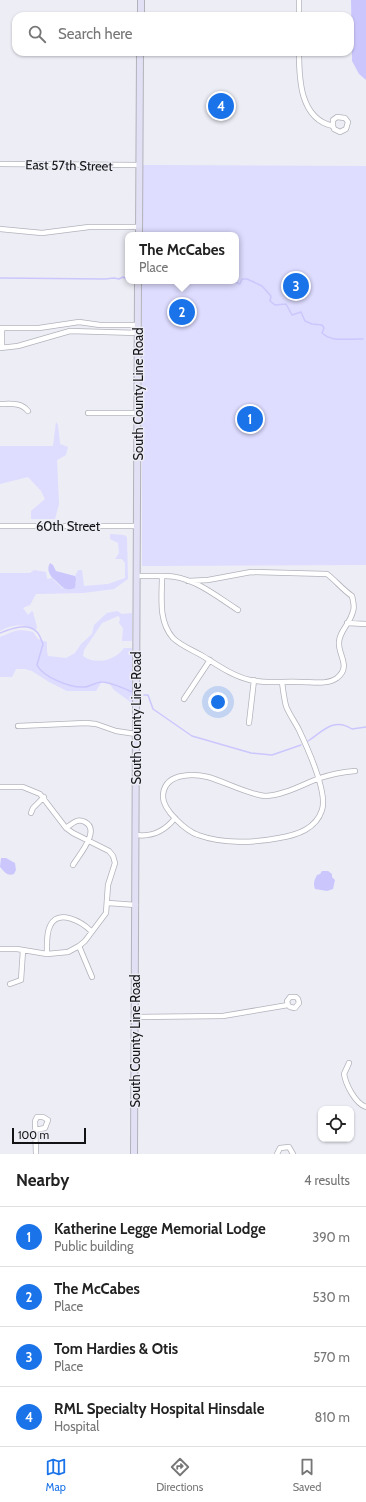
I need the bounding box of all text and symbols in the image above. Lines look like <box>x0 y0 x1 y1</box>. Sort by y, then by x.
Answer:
search box <box>12 12 354 56</box>
icon: search <box>26 23 48 45</box>
text: Search here <box>58 25 133 43</box>
pin: 4 <box>208 91 234 121</box>
street label: East 57th Street <box>25 156 113 174</box>
popup <box>125 232 239 284</box>
text: The McCabes <box>139 241 225 259</box>
text: Place <box>139 259 168 275</box>
pin: 3 <box>283 271 309 301</box>
pin: 2 <box>169 297 195 327</box>
street label: South County Line Road <box>130 327 146 461</box>
pin: 1 <box>237 404 263 434</box>
street label: 60th Street <box>36 518 101 534</box>
street label: South County Line Road <box>128 651 144 785</box>
your location <box>208 692 228 712</box>
street label: South County Line Road <box>127 974 143 1108</box>
map controls <box>318 1106 354 1142</box>
button: locate <box>318 1106 354 1142</box>
scale bar <box>12 1126 86 1145</box>
text: 100 m <box>18 1128 49 1142</box>
text: Nearby <box>16 1170 69 1190</box>
text: 4 results <box>304 1172 350 1188</box>
text: Katherine Legge Memorial Lodge <box>54 1220 266 1238</box>
text: 1 <box>27 1229 31 1245</box>
text: 390 m <box>312 1229 350 1245</box>
text: Public building <box>54 1238 134 1254</box>
text: The McCabes <box>54 1280 140 1298</box>
text: 2 <box>26 1289 32 1305</box>
text: 530 m <box>313 1289 350 1305</box>
text: Place <box>54 1298 83 1314</box>
text: Tom Hardies & Otis <box>54 1340 178 1358</box>
text: 3 <box>25 1349 33 1365</box>
text: 570 m <box>313 1349 350 1365</box>
text: Place <box>54 1358 83 1374</box>
text: RML Specialty Hospital Hinsdale <box>54 1400 264 1418</box>
text: 4 <box>25 1409 33 1425</box>
text: 810 m <box>314 1409 350 1425</box>
text: Hospital <box>54 1418 99 1434</box>
tab: Map <box>45 1456 67 1494</box>
tab: Directions <box>156 1456 203 1494</box>
tab: Saved <box>293 1456 321 1494</box>

